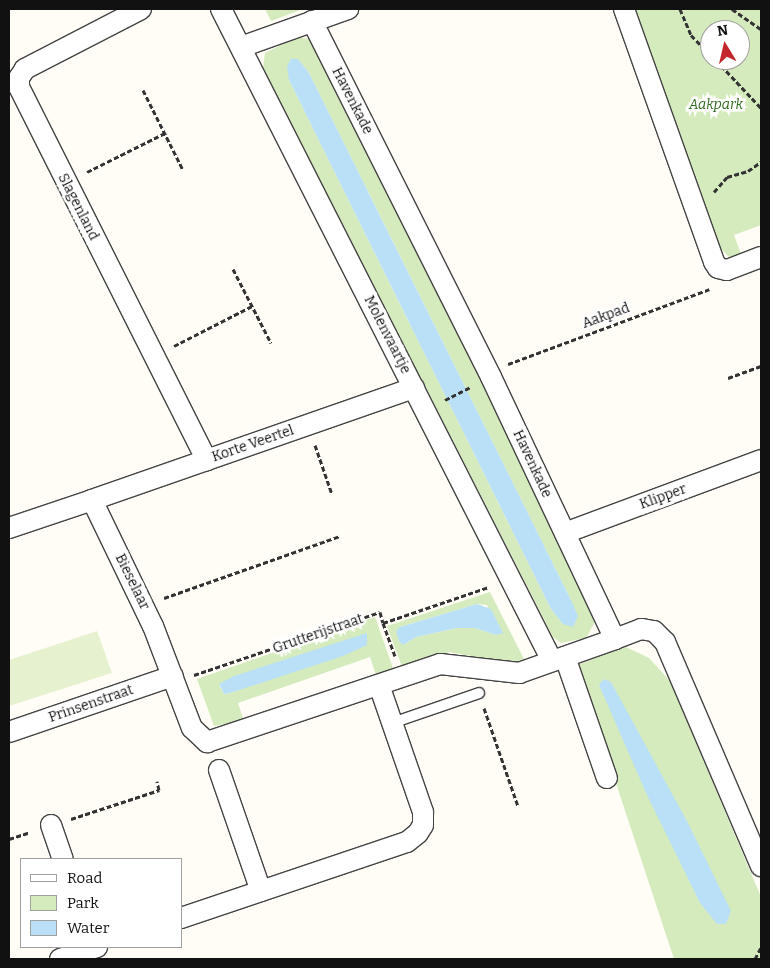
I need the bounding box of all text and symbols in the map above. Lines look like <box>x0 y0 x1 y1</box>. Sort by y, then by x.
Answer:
north arrow <box>700 20 750 70</box>
text: N <box>716 21 729 40</box>
street label: Havenkade <box>328 65 376 137</box>
park label: Aakpark <box>689 97 743 113</box>
street label: Slagenland <box>54 171 102 243</box>
street label: Molenvaartje <box>360 293 414 377</box>
street label: Aakpad <box>580 300 632 332</box>
street label: Korte Veertel <box>210 422 296 466</box>
street label: Havenkade <box>509 427 555 501</box>
street label: Klipper <box>637 481 689 513</box>
street label: Bieselaar <box>111 551 153 613</box>
street label: Grutterijstraat <box>271 611 365 657</box>
street label: Prinsenstraat <box>47 682 135 726</box>
legend <box>20 858 182 948</box>
text: Road <box>67 869 102 887</box>
text: Park <box>67 894 99 912</box>
text: Water <box>67 919 109 937</box>

